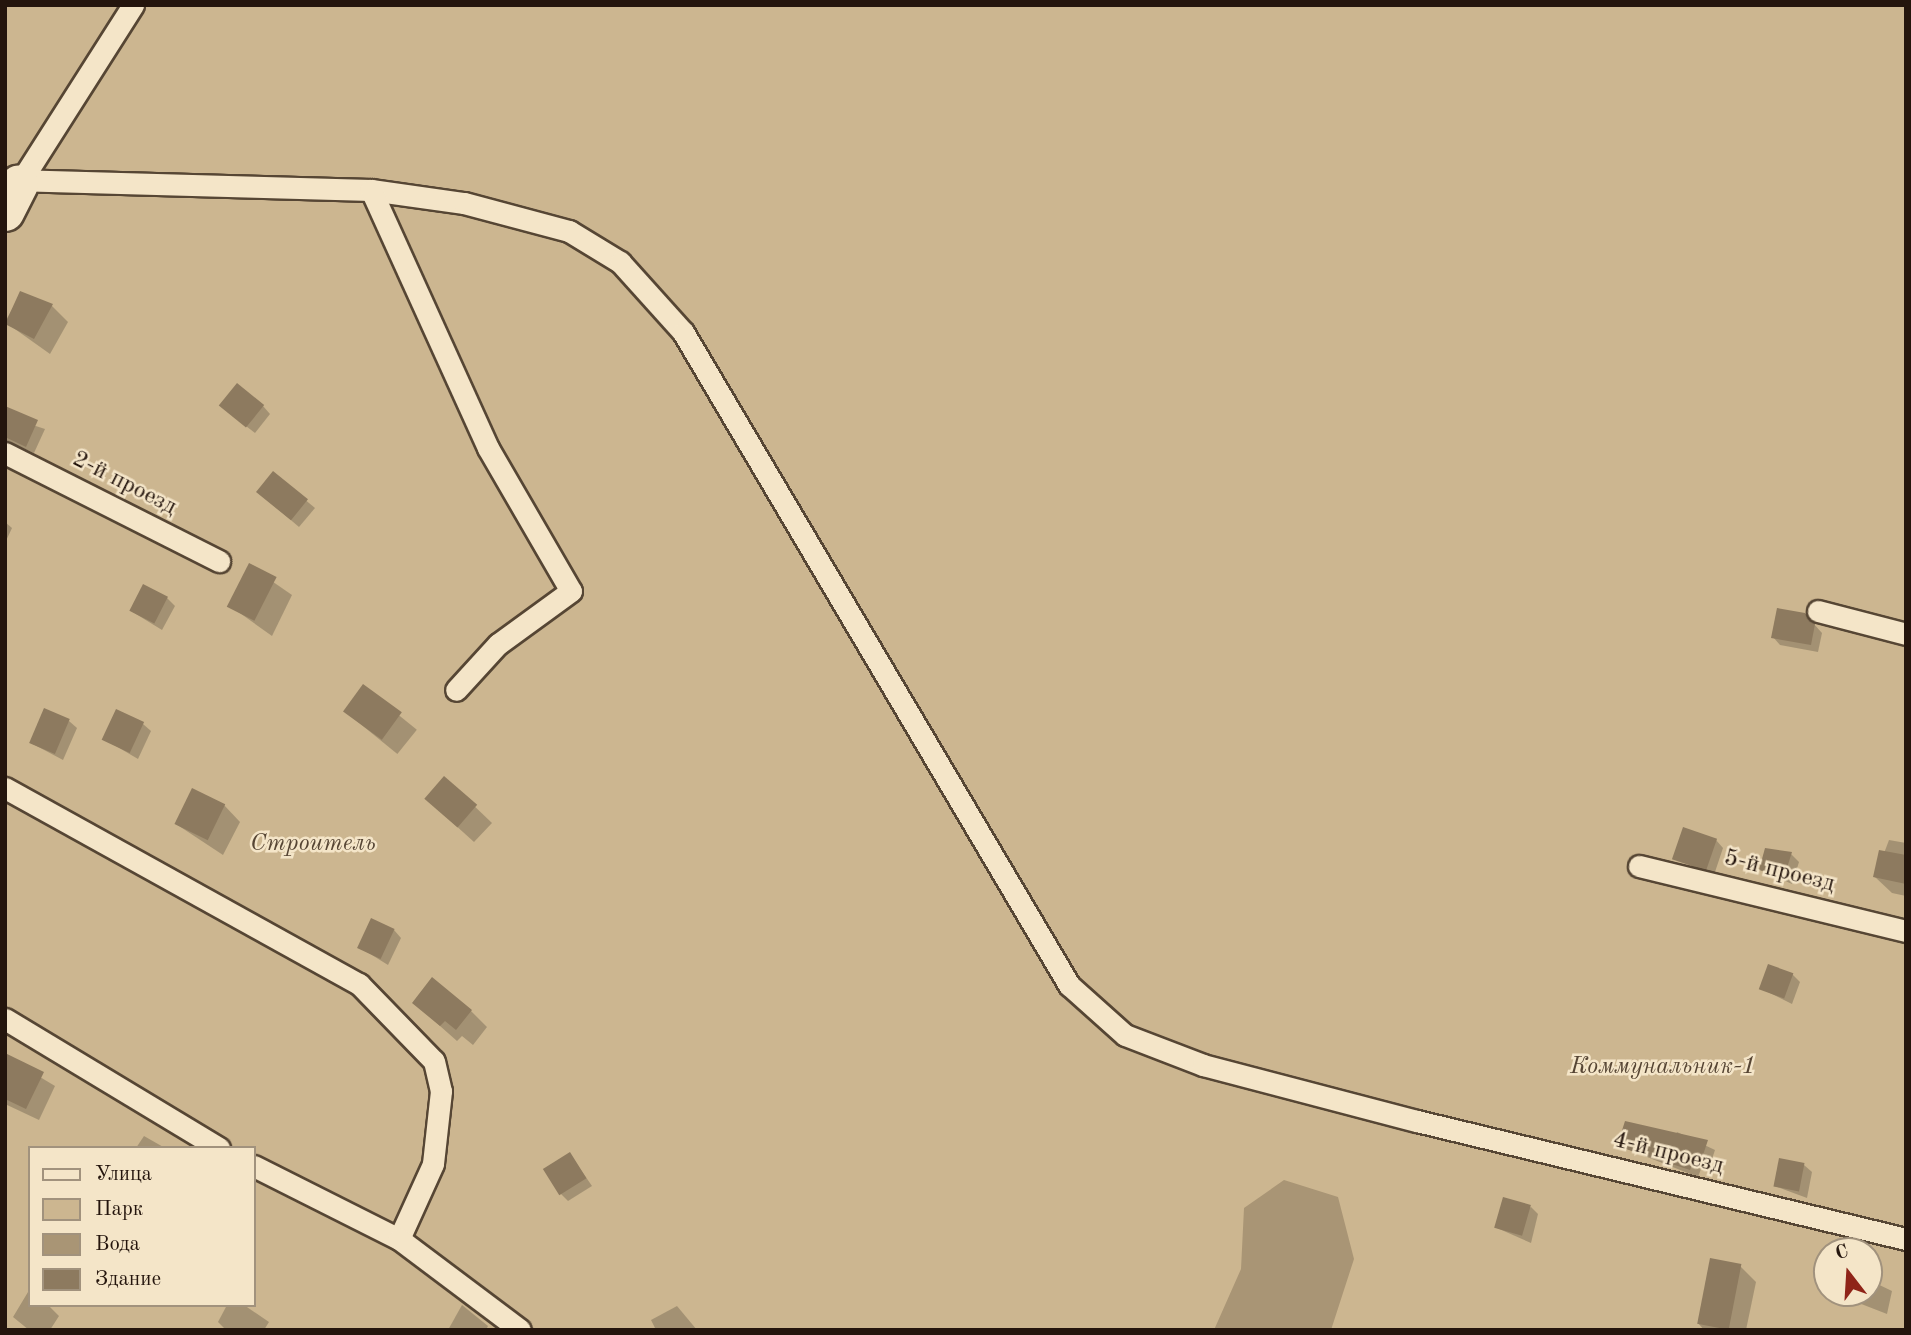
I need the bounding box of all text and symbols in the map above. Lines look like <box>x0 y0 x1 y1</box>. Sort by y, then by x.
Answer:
street label: 2-й проезд <box>67 445 181 523</box>
park label: Строитель <box>250 831 376 859</box>
street label: 5-й проезд <box>1721 844 1837 900</box>
park label: Коммунальник-1 <box>1570 1054 1756 1082</box>
street label: 4-й проезд <box>1610 1126 1726 1182</box>
legend <box>28 1146 256 1307</box>
text: Улица <box>95 1164 152 1185</box>
text: Парк <box>95 1199 143 1220</box>
text: Вода <box>95 1234 140 1255</box>
north arrow <box>1813 1237 1883 1307</box>
text: С <box>1834 1242 1851 1264</box>
text: Здание <box>95 1269 161 1290</box>

